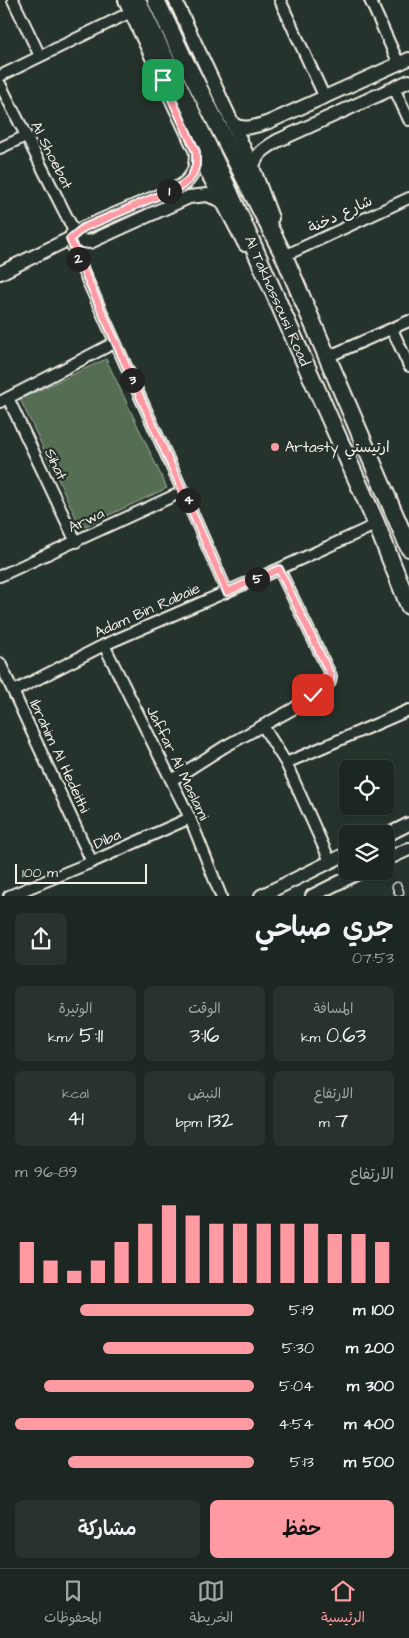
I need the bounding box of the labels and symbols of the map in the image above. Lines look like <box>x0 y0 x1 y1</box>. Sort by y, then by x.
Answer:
pin <box>142 59 184 101</box>
street label: Al Shoebat <box>25 118 78 193</box>
pin: 1 <box>156 178 182 204</box>
street label: شارع دخنة <box>305 190 376 238</box>
street label: Al Takhassousi Road <box>239 232 315 370</box>
pin: 2 <box>66 246 90 272</box>
pin: 3 <box>120 368 144 392</box>
place label: Artasty ارتيستي <box>285 437 390 460</box>
marker: Artasty ارتيستي <box>269 441 281 453</box>
street label: Sihat <box>39 445 72 484</box>
pin: 4 <box>176 488 200 512</box>
street label: Arwa <box>65 503 108 538</box>
pin: 5 <box>244 566 270 592</box>
street label: Adam Bin Rabaie <box>91 578 203 643</box>
pin <box>292 674 334 716</box>
street label: Ibrahim Al Hedeithi <box>24 696 95 817</box>
street label: Jaffar Al Maslami <box>141 703 215 825</box>
street label: Diba <box>90 824 125 855</box>
scale bar <box>15 861 148 884</box>

